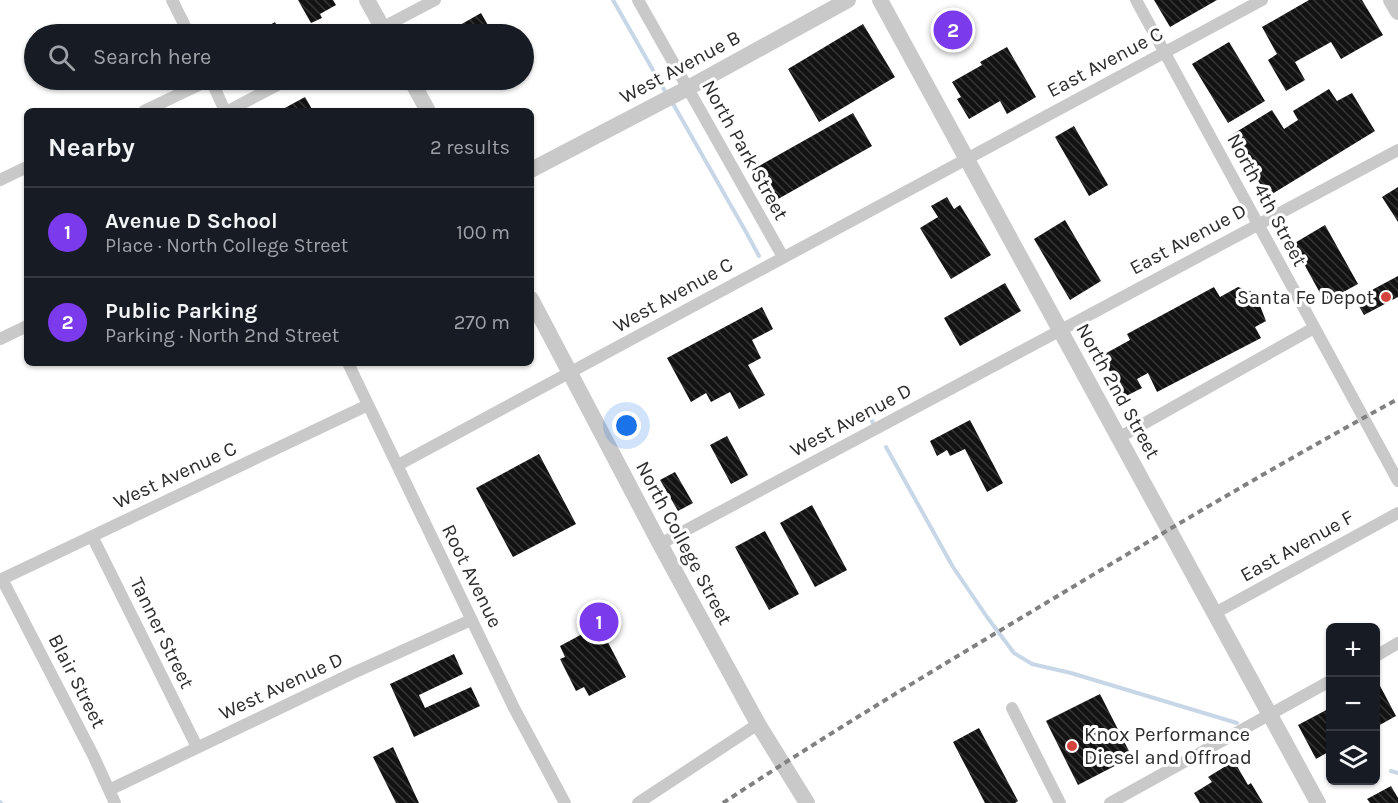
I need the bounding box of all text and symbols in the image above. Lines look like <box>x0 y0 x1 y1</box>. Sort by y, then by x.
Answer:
pin: 2 <box>934 8 972 52</box>
street label: East Avenue C <box>1043 22 1167 102</box>
search box <box>24 24 534 90</box>
street label: West Avenue B <box>616 26 744 108</box>
icon: search <box>45 41 78 74</box>
text: Search here <box>93 44 211 70</box>
street label: North Park Street <box>697 76 793 224</box>
street label: North 4th Street <box>1222 130 1312 271</box>
text: Nearby <box>48 132 135 163</box>
text: 2 results <box>430 136 510 159</box>
street label: East Avenue D <box>1126 199 1250 279</box>
text: Avenue D School <box>105 208 278 234</box>
text: 1 <box>64 221 71 244</box>
text: 100 m <box>456 221 510 244</box>
text: Place · North College Street <box>105 234 348 257</box>
street label: West Avenue C <box>609 253 737 337</box>
place label: Santa Fe Depot <box>1237 286 1374 309</box>
marker: Santa Fe Depot <box>1379 290 1393 304</box>
text: Public Parking <box>105 298 257 324</box>
text: 2 <box>61 311 74 334</box>
text: 270 m <box>454 311 510 334</box>
street label: North 2nd Street <box>1071 319 1165 463</box>
text: Parking · North 2nd Street <box>105 324 339 347</box>
street label: West Avenue D <box>786 378 916 462</box>
your location <box>612 411 641 440</box>
street label: West Avenue C <box>110 436 240 514</box>
street label: North College Street <box>631 457 737 629</box>
street label: East Avenue F <box>1236 505 1358 587</box>
street label: Root Avenue <box>437 521 507 631</box>
street label: Tanner Street <box>125 574 199 693</box>
pin: 1 <box>580 600 618 644</box>
map controls <box>1326 623 1380 785</box>
button: + <box>1326 623 1380 677</box>
street label: Blair Street <box>44 630 111 732</box>
street label: West Avenue D <box>215 647 347 725</box>
button: − <box>1326 677 1380 731</box>
place label: Knox Performance Diesel and Offroad <box>1084 723 1252 769</box>
button: layers <box>1326 731 1380 785</box>
marker: Knox Performance Diesel and Offroad <box>1065 739 1079 753</box>

